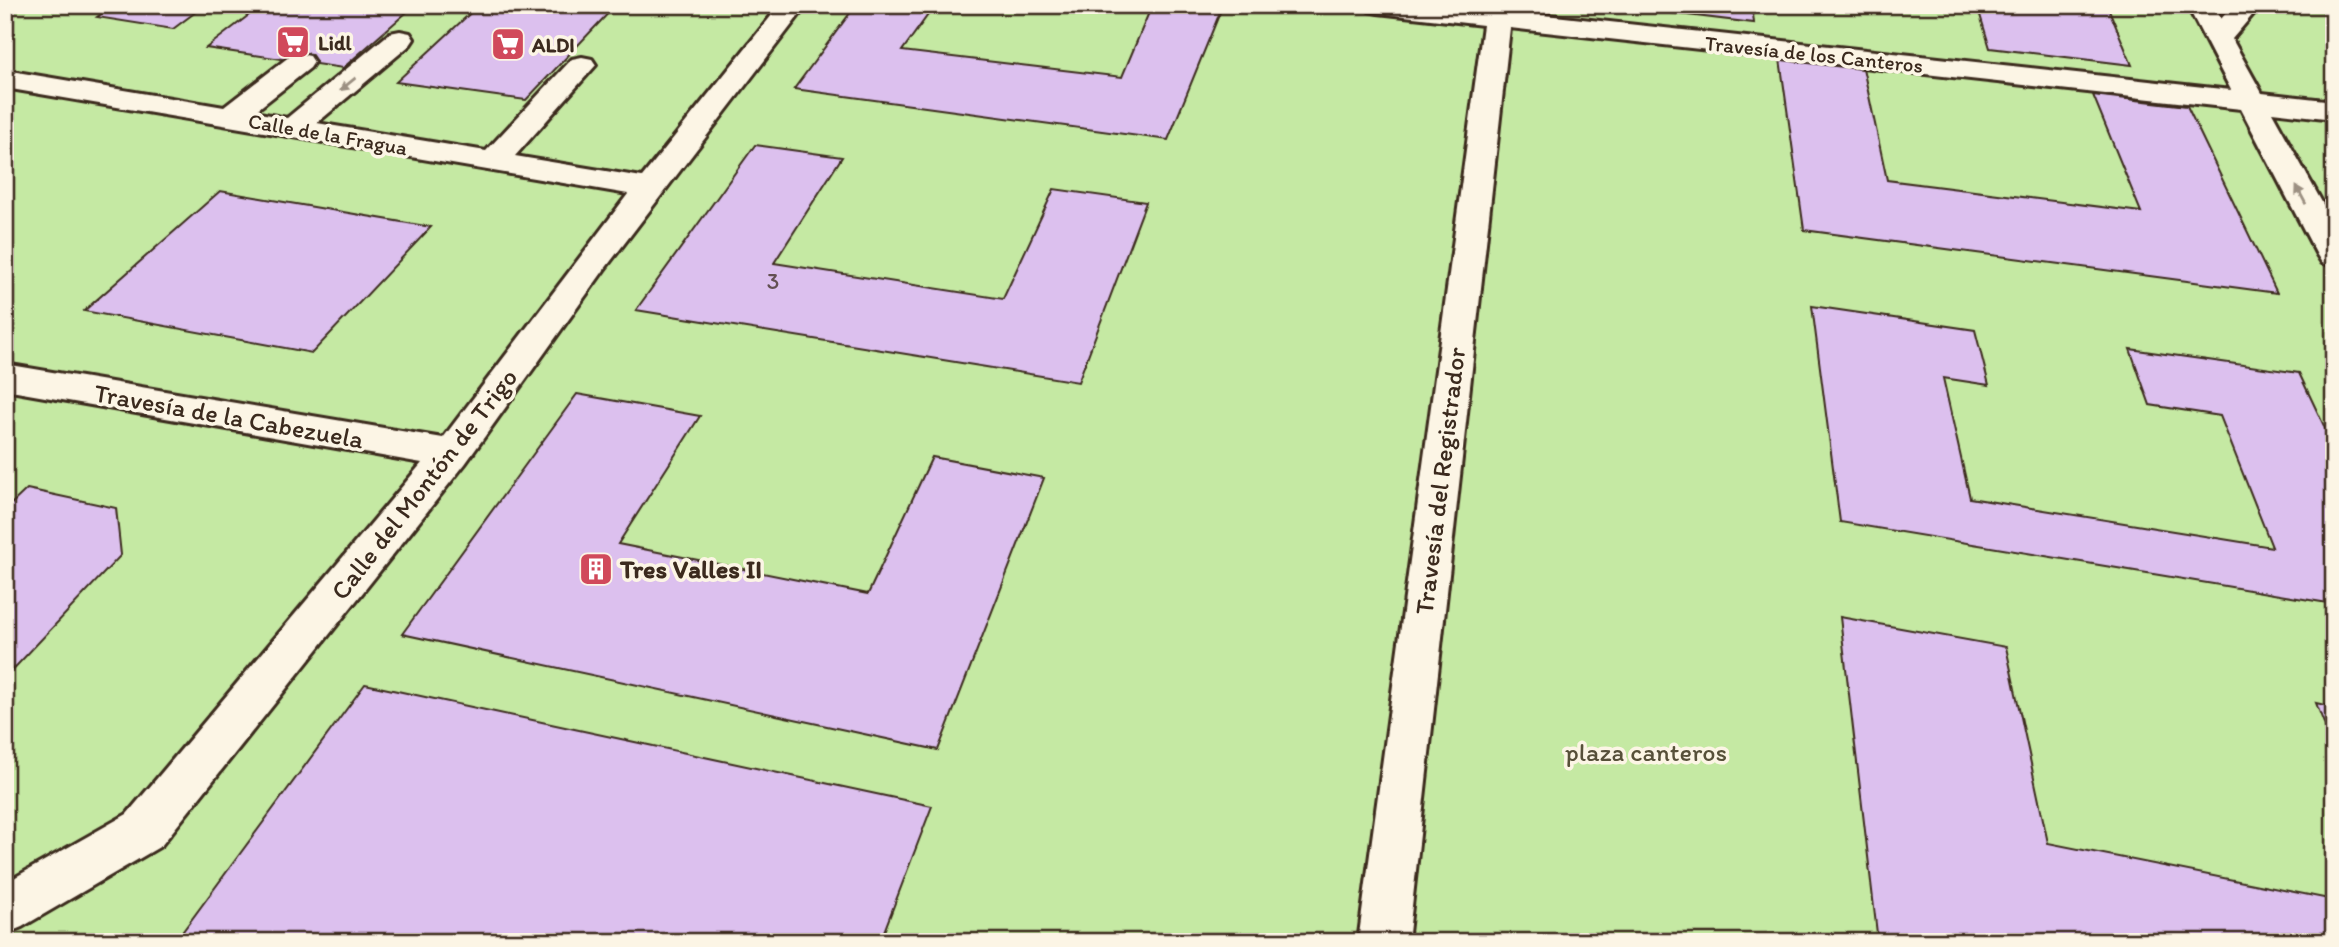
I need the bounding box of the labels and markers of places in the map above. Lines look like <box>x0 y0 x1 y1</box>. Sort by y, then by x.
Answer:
supermarket icon: Lidl <box>274 23 312 61</box>
supermarket icon: ALDI <box>489 25 527 63</box>
place label: Lidl <box>318 30 353 55</box>
place label: ALDI <box>531 32 575 57</box>
building icon: Tres Valles II <box>577 550 615 588</box>
place label: Tres Valles II <box>619 553 762 585</box>

